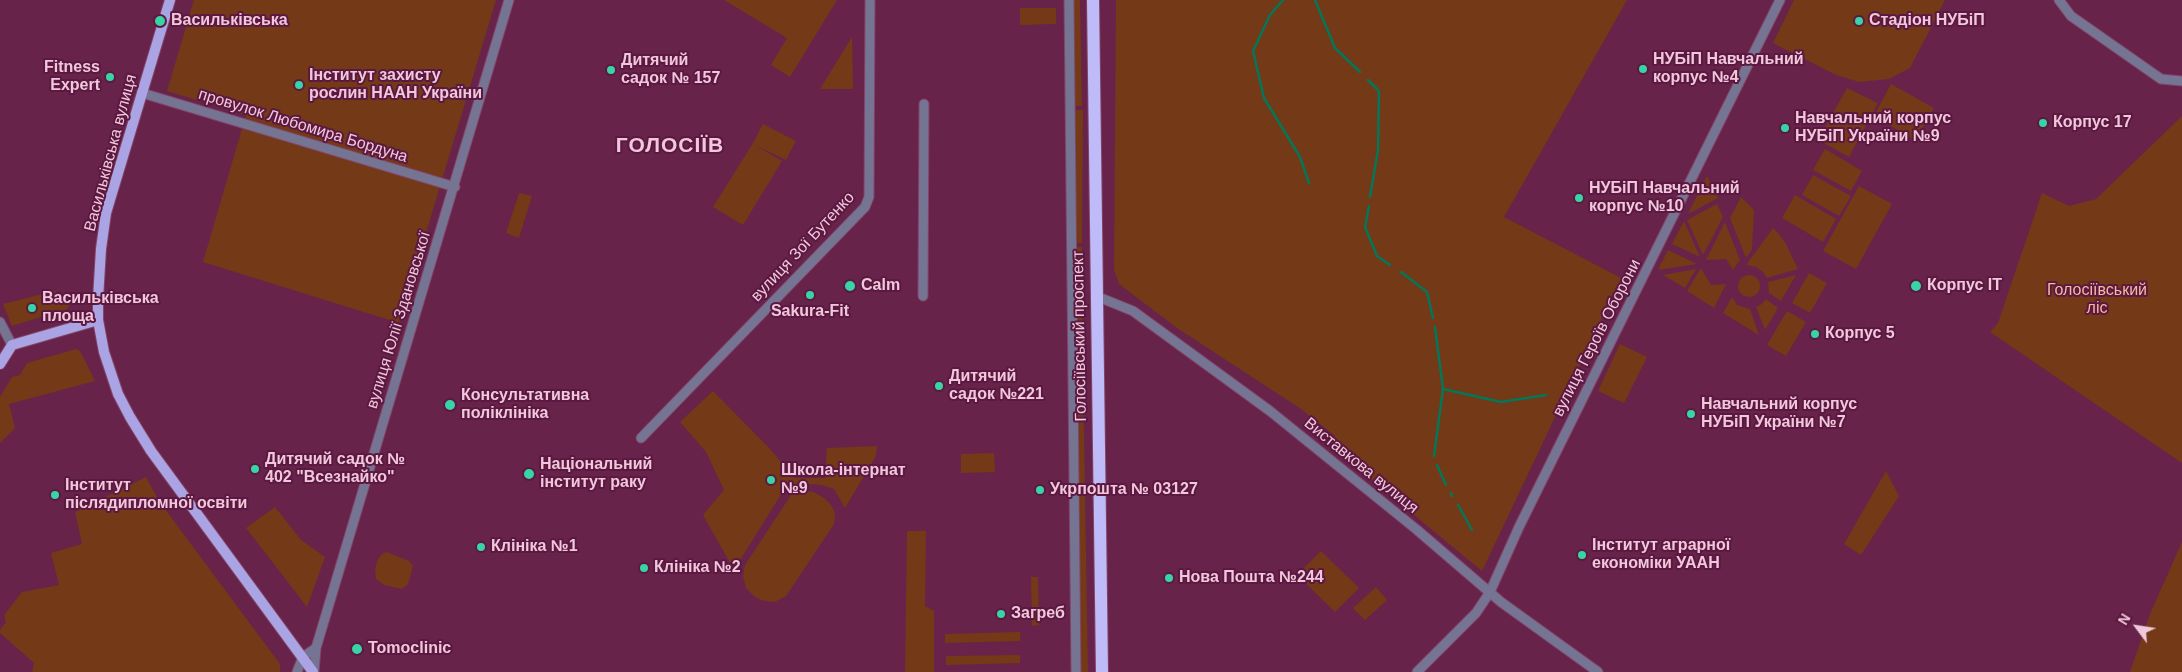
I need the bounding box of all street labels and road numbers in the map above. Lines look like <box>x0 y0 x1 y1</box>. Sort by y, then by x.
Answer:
street label: Васильківська вулиця <box>81 72 141 234</box>
street label: провулок Любомира Бордуна <box>196 85 410 167</box>
street label: вулиця Зої Бутенко <box>747 188 859 306</box>
street label: вулиця Юлії Здановської <box>363 229 435 411</box>
street label: Голосіївський проспект <box>1069 250 1091 422</box>
street label: вулиця Героїв Оборони <box>1549 256 1645 420</box>
street label: Виставкова вулиця <box>1300 414 1422 518</box>

